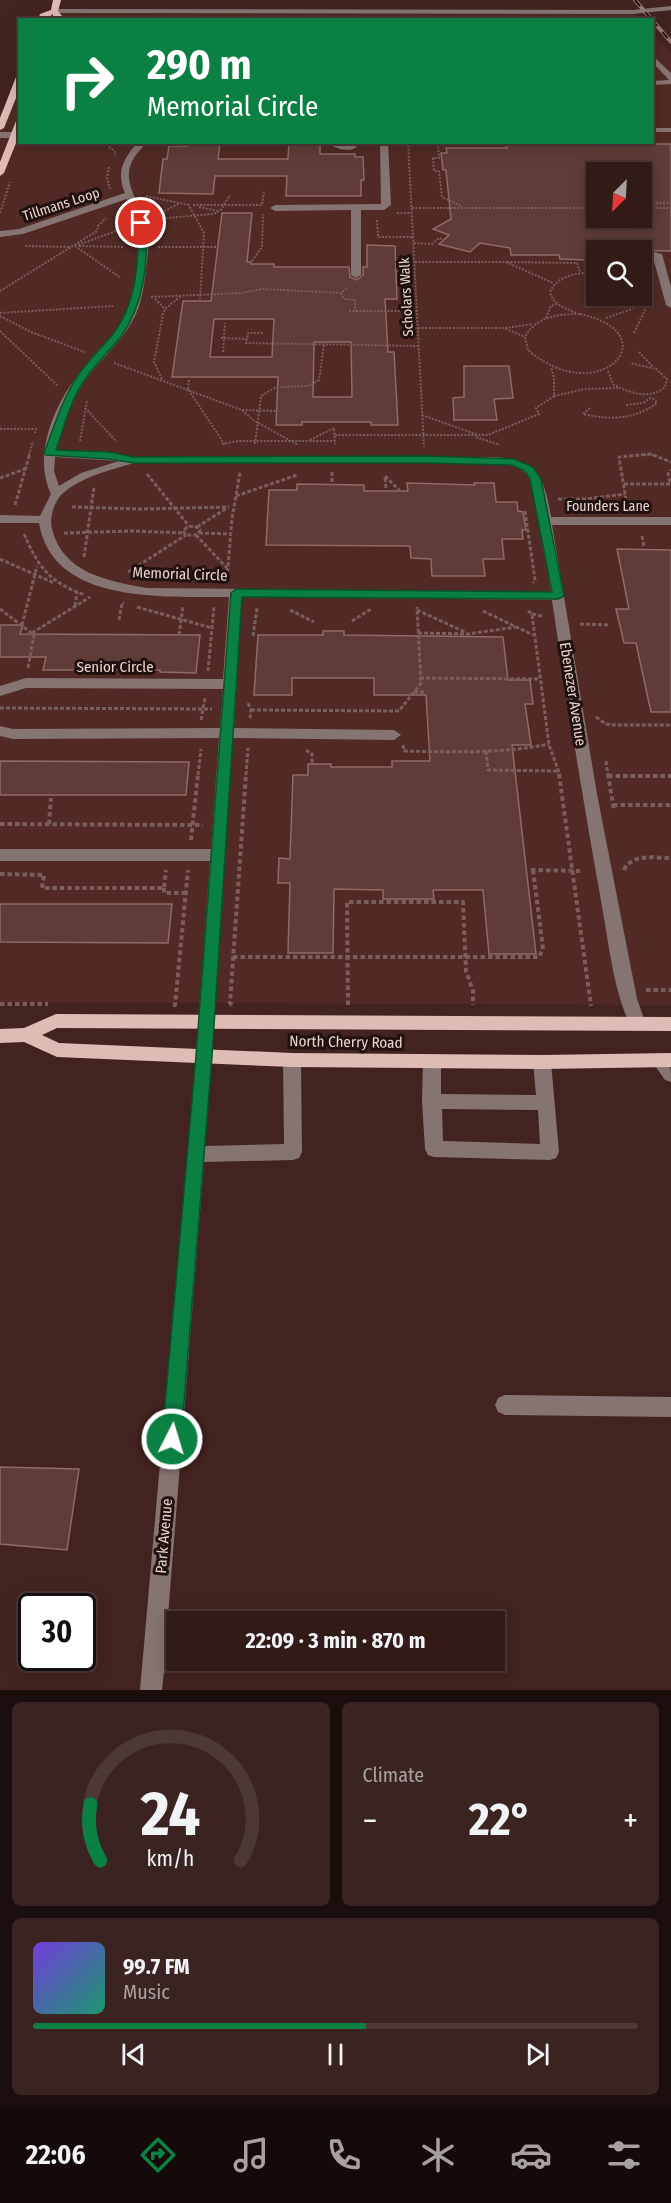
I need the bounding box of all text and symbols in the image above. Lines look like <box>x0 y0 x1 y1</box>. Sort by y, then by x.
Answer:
text: 290 m <box>147 40 252 90</box>
icon: right <box>48 42 126 120</box>
text: Memorial Circle <box>147 91 318 123</box>
north arrow <box>586 162 652 228</box>
map controls <box>586 162 652 306</box>
street label: Tillmans Loop <box>21 184 102 225</box>
pin <box>115 197 166 248</box>
icon: arrive <box>124 206 157 239</box>
button: search <box>586 240 652 306</box>
street label: Scholars Walk <box>396 257 417 337</box>
street label: Founders Lane <box>566 498 650 515</box>
street label: Memorial Circle <box>132 563 228 585</box>
street label: Ebenezer Avenue <box>556 641 590 747</box>
street label: Senior Circle <box>76 658 154 676</box>
street label: North Cherry Road <box>289 1032 403 1052</box>
position arrow <box>140 1407 204 1471</box>
street label: Park Avenue <box>152 1498 176 1574</box>
speed limit sign: 30 <box>18 1593 96 1671</box>
text: 22:09 · 3 min · 870 m <box>246 1627 425 1654</box>
text: Climate <box>363 1763 424 1787</box>
text: 24 <box>140 1777 201 1852</box>
text: 22° <box>469 1793 532 1847</box>
text: − <box>363 1801 377 1841</box>
text: + <box>623 1801 638 1841</box>
text: km/h <box>147 1846 195 1872</box>
text: 99.7 FM <box>123 1953 190 1980</box>
text: Music <box>123 1980 170 2004</box>
icon: previous <box>117 2038 150 2071</box>
icon: pause <box>319 2038 352 2071</box>
icon: next <box>521 2038 554 2071</box>
icon: directions <box>137 2134 179 2176</box>
icon: music <box>230 2134 272 2176</box>
icon: phone <box>323 2134 365 2176</box>
icon: climate <box>417 2134 459 2176</box>
icon: car <box>510 2134 552 2176</box>
icon: filters <box>603 2134 645 2176</box>
text: 22:06 <box>26 2139 86 2171</box>

